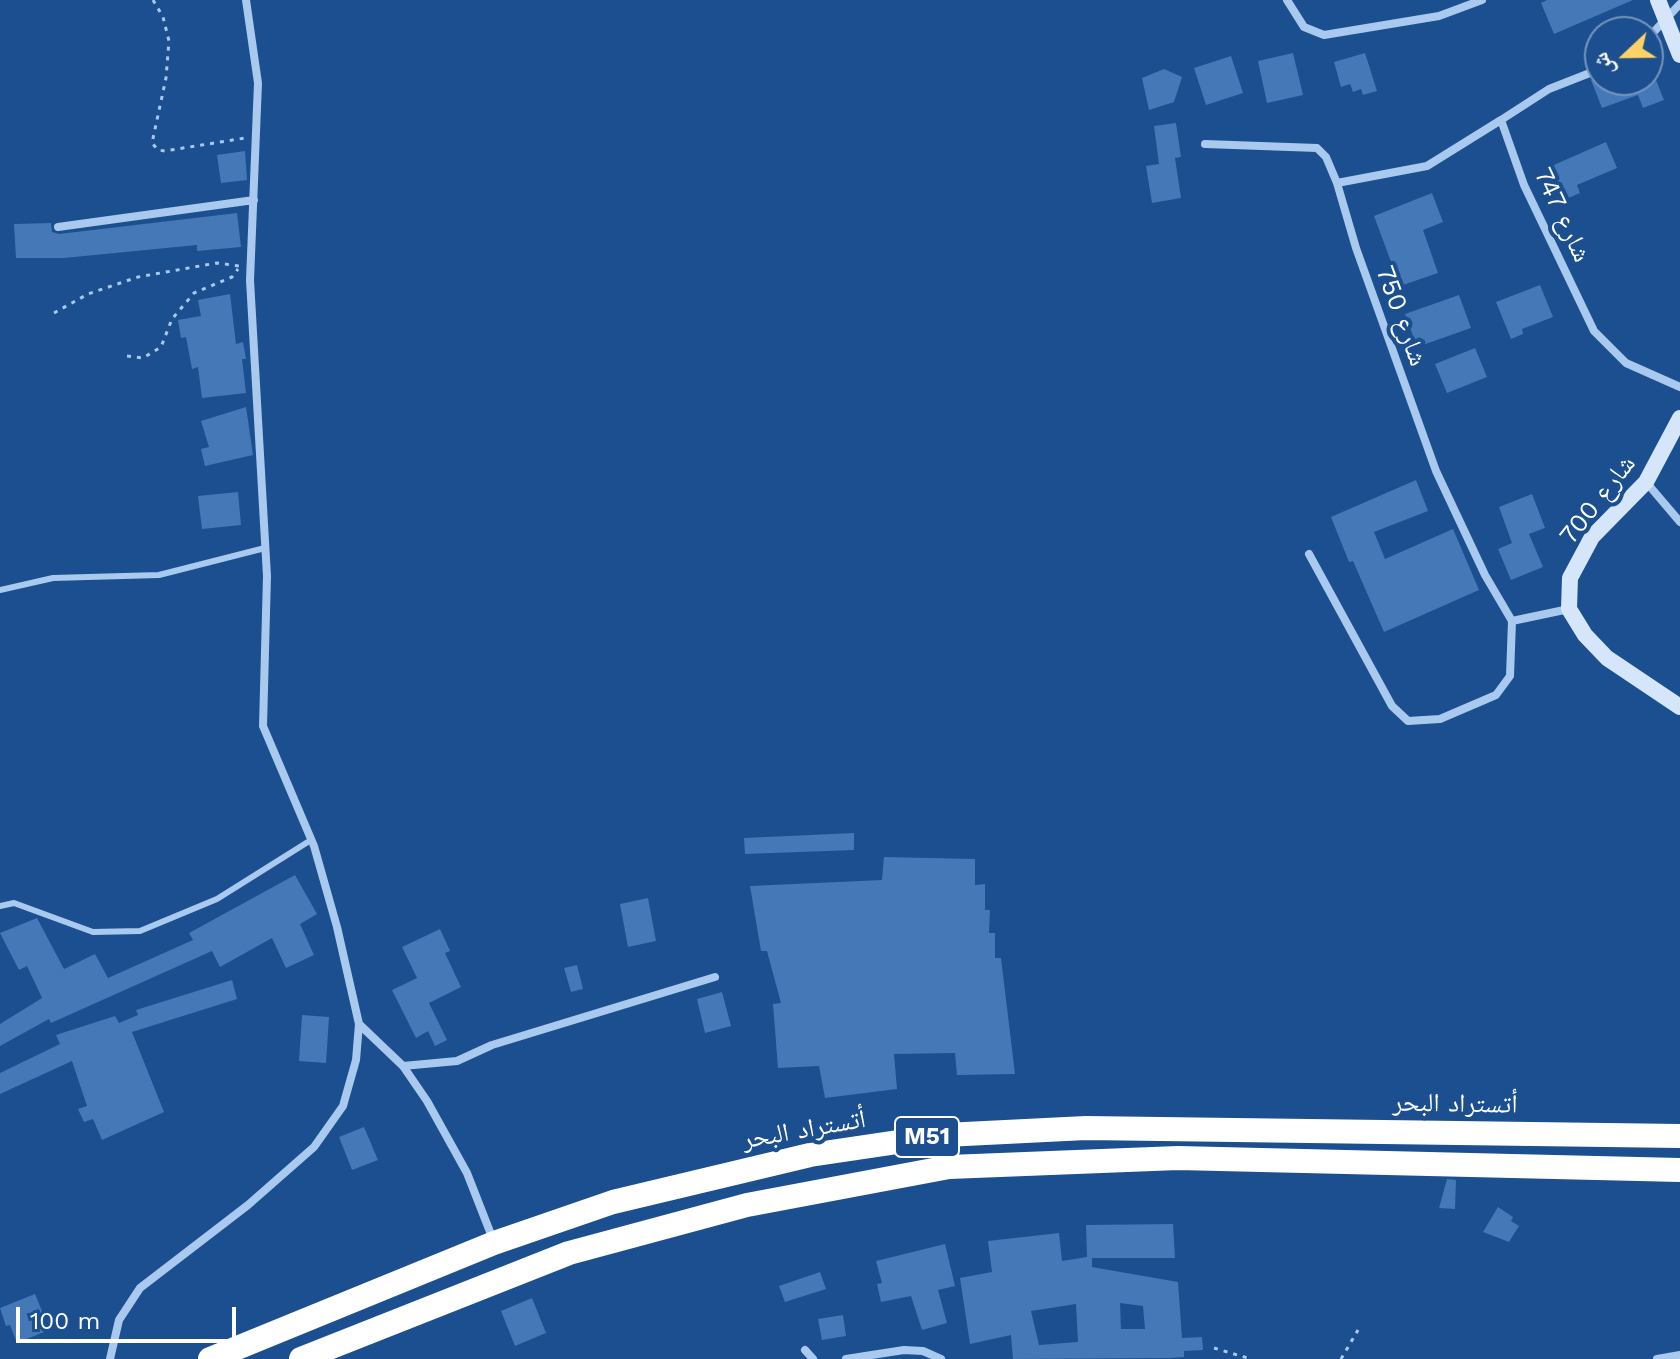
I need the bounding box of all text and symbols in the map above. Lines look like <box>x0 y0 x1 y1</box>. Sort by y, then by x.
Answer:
north arrow <box>1584 16 1664 96</box>
text: ش <box>1587 49 1619 80</box>
street label: شارع 747 <box>1527 163 1597 267</box>
street label: شارع 750 <box>1369 262 1433 370</box>
street label: شارع 700 <box>1553 449 1643 551</box>
street label: أتستراد البحر <box>1392 1087 1518 1121</box>
street label: أتستراد البحر <box>740 1104 868 1156</box>
road number: M51 <box>895 1117 959 1157</box>
scale bar <box>20 1291 240 1341</box>
text: 100 m <box>30 1307 100 1335</box>

